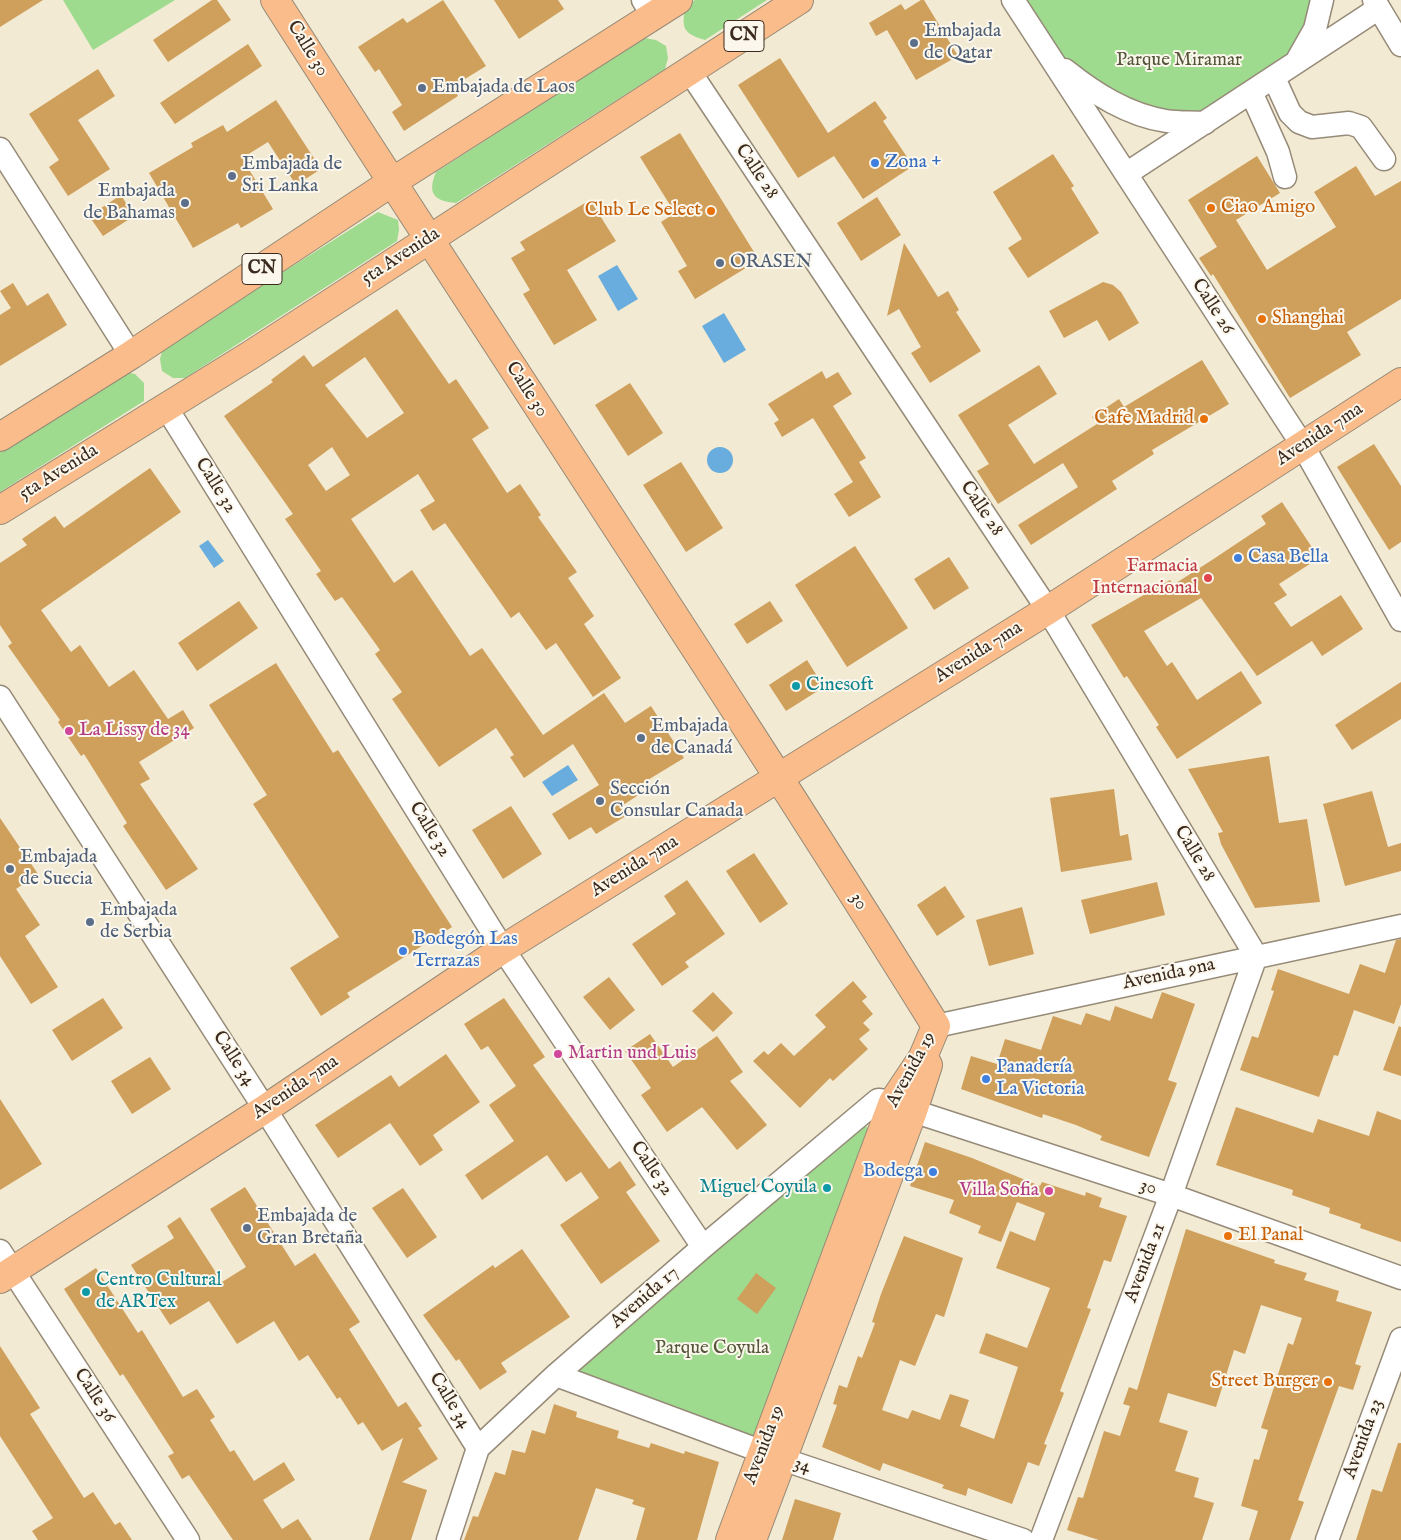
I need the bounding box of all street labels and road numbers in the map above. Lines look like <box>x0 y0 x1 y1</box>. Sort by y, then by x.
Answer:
street label: Calle 30 <box>281 17 333 81</box>
road number: CN <box>724 20 764 52</box>
street label: Calle 28 <box>729 140 783 204</box>
street label: 5ta Avenida <box>358 223 444 291</box>
road number: CN <box>242 253 282 284</box>
street label: Calle 26 <box>1186 275 1238 339</box>
street label: Calle 30 <box>500 358 552 422</box>
street label: Avenida 7ma <box>1272 399 1368 471</box>
street label: 5ta Avenida <box>15 440 103 506</box>
street label: Calle 32 <box>189 454 241 518</box>
street label: Calle 28 <box>954 477 1008 541</box>
street label: Avenida 7ma <box>931 617 1027 689</box>
street label: Calle 32 <box>403 798 455 862</box>
street label: Calle 28 <box>1168 822 1220 886</box>
street label: Avenida 7ma <box>587 831 683 903</box>
street label: 30 <box>844 889 872 915</box>
street label: Avenida 9na <box>1121 954 1217 996</box>
street label: Calle 34 <box>207 1027 259 1091</box>
street label: Avenida 19 <box>882 1028 942 1112</box>
street label: Avenida 7ma <box>249 1051 343 1125</box>
street label: Calle 32 <box>624 1137 678 1201</box>
street label: 30 <box>1137 1175 1159 1201</box>
street label: Avenida 21 <box>1120 1220 1172 1306</box>
street label: Avenida 17 <box>606 1262 684 1334</box>
street label: Calle 36 <box>68 1365 120 1427</box>
street label: Calle 34 <box>423 1369 475 1433</box>
street label: Avenida 23 <box>1339 1396 1389 1482</box>
street label: Avenida 19 <box>740 1402 790 1488</box>
street label: 34 <box>791 1453 813 1479</box>

